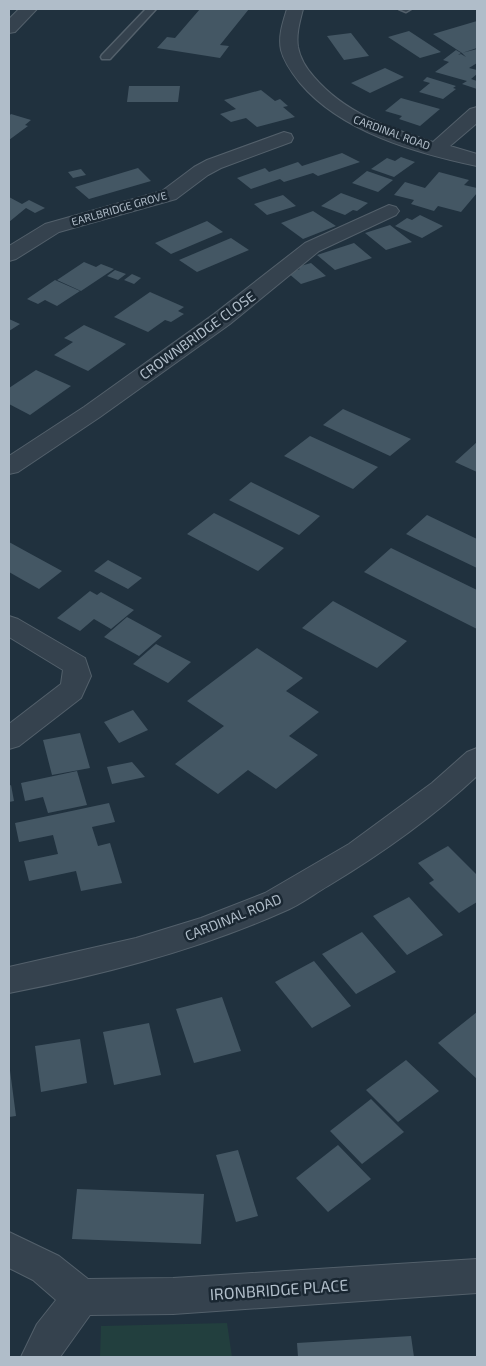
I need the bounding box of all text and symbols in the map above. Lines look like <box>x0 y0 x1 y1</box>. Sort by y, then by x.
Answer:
street label: CARDINAL ROAD <box>352 112 432 152</box>
street label: EARLBRIDGE GROVE <box>70 188 168 228</box>
street label: CROWNBRIDGE CLOSE <box>136 287 258 383</box>
street label: CARDINAL ROAD <box>182 890 284 944</box>
street label: IRONBRIDGE PLACE <box>209 1275 349 1303</box>

